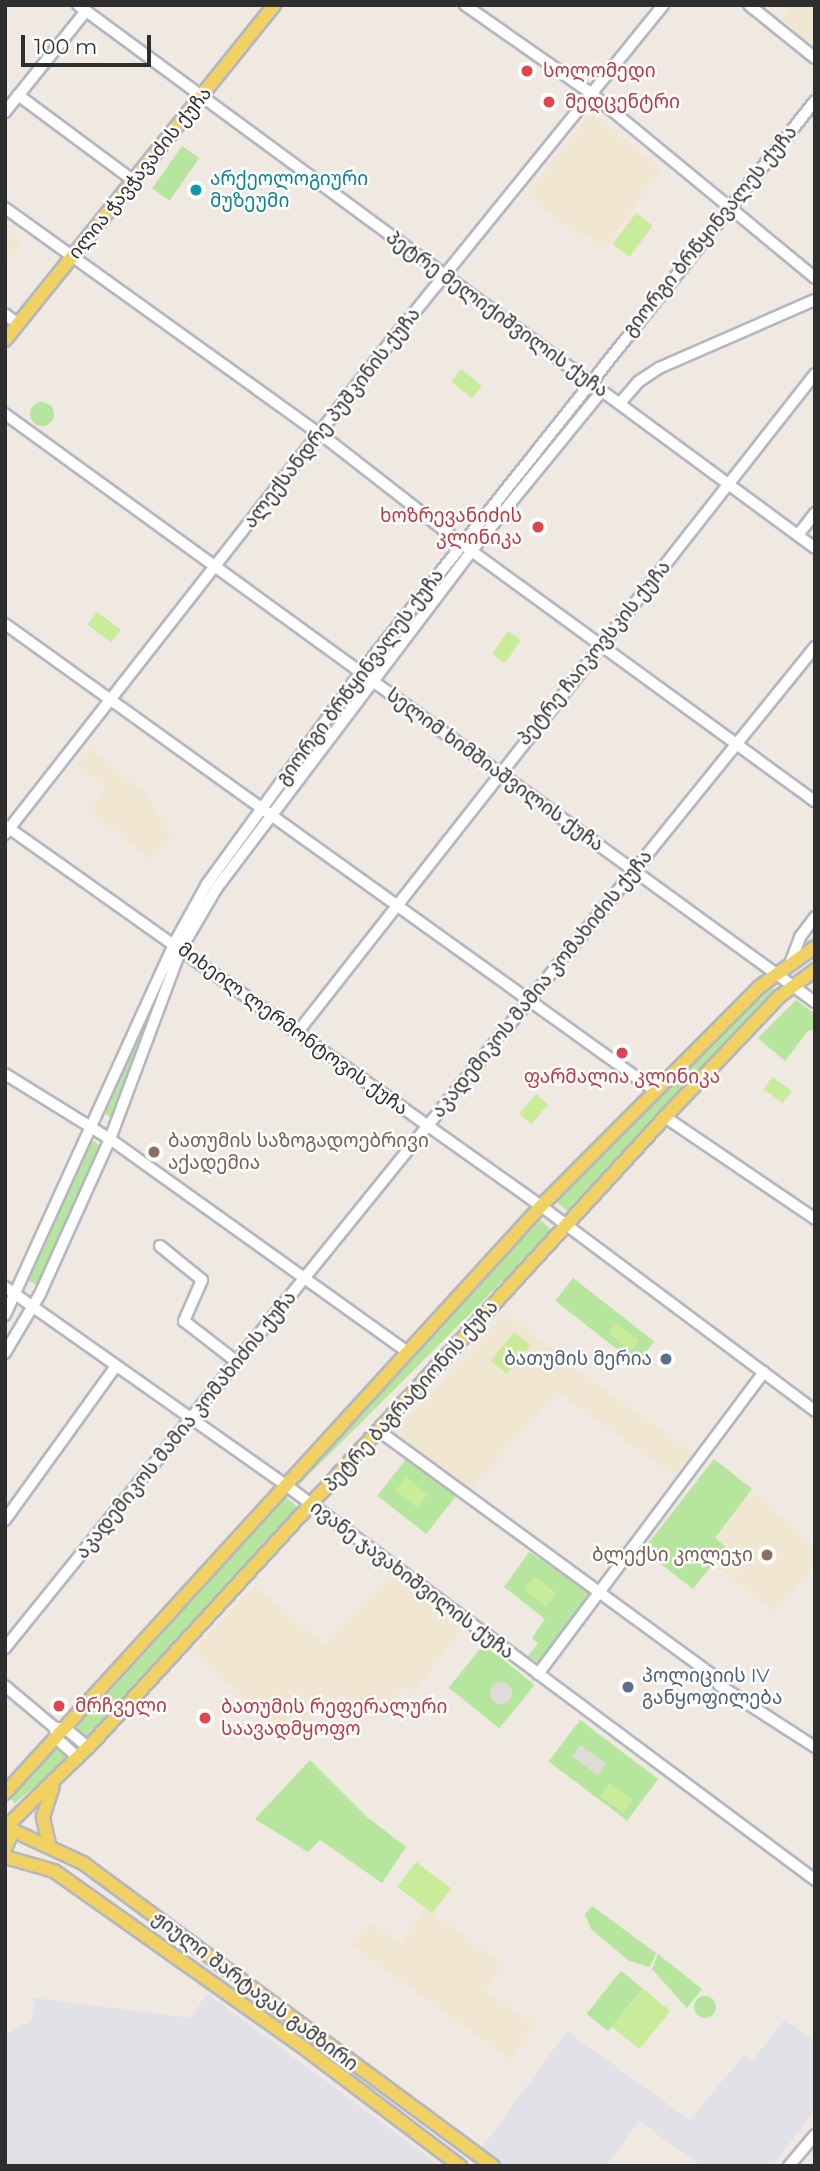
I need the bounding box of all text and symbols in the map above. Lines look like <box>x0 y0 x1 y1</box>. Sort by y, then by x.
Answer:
scale bar <box>24 21 154 65</box>
text: 100 m <box>34 34 97 59</box>
place label: სოლომედი <box>543 60 656 82</box>
marker: სოლომედი <box>517 61 537 81</box>
street label: ილია ჭავჭავაძის ქუჩა <box>64 82 216 264</box>
place label: მედცენტრი <box>565 91 680 113</box>
marker: მედცენტრი <box>539 92 559 112</box>
street label: გიორგი ბრწყინვალეს ქუჩა <box>618 121 802 341</box>
place label: არქეოლოგიური მუზეუმი <box>210 168 368 212</box>
marker: არქეოლოგიური მუზეუმი <box>188 182 204 198</box>
street label: პეტრე მელიქიშვილის ქუჩა <box>382 226 612 402</box>
street label: ალექსანდრე პუშკინის ქუჩა <box>239 303 425 533</box>
place label: ხოზრევანიძის კლინიკა <box>380 505 522 549</box>
marker: ხოზრევანიძის კლინიკა <box>528 517 548 537</box>
street label: პეტრე ჩაიკოვსკის ქუჩა <box>513 556 675 750</box>
street label: გიორგი ბრწყინვალეს ქუჩა <box>271 565 449 789</box>
street label: სელიმ ხიმშიაშვილის ქუჩა <box>382 684 608 856</box>
street label: აკადემიკოს მამია კომახიძის ქუჩა <box>427 846 657 1122</box>
street label: მიხეილ ლერმონტოვის ქუჩა <box>173 938 413 1120</box>
marker: ფარმალია კლინიკა <box>612 1043 632 1063</box>
place label: ფარმალია კლინიკა <box>524 1066 720 1088</box>
place label: ბათუმის საზოგადოებრივი აქადემია <box>168 1130 429 1174</box>
marker: ბათუმის საზოგადოებრივი აქადემია <box>146 1144 162 1160</box>
street label: აკადემიკოს მამია კომახიძის ქუჩა <box>71 1287 301 1563</box>
street label: პეტრე ბაგრატიონის ქუჩა <box>319 1296 503 1496</box>
place label: ბათუმის მერია <box>504 1348 652 1370</box>
marker: ბათუმის მერია <box>658 1351 674 1367</box>
street label: ივანე ჯავახიშვილის ქუჩა <box>306 1496 518 1664</box>
place label: ბლექსი კოლეჯი <box>592 1544 753 1566</box>
marker: ბლექსი კოლეჯი <box>759 1547 775 1563</box>
place label: პოლიციის IV განყოფილება <box>642 1665 782 1709</box>
marker: პოლიციის IV განყოფილება <box>620 1679 636 1695</box>
place label: მრჩველი <box>75 1695 167 1717</box>
marker: მრჩველი <box>49 1696 69 1716</box>
place label: ბათუმის რეფერალური საავადმყოფო <box>221 1696 447 1740</box>
marker: ბათუმის რეფერალური საავადმყოფო <box>195 1708 215 1728</box>
street label: ჟიული შარტავას გამზირი <box>148 1906 362 2076</box>

